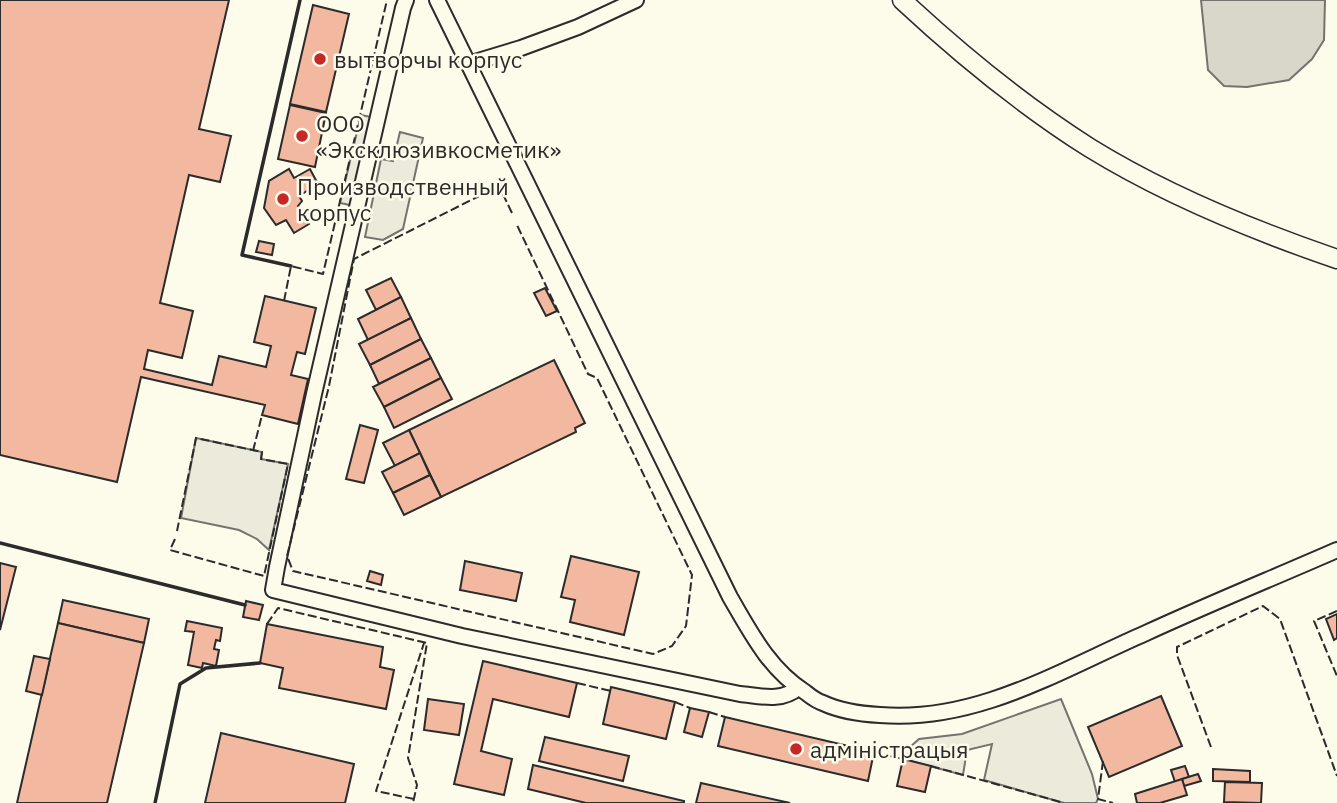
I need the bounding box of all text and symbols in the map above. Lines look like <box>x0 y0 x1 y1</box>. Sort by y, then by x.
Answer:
place label: вытворчы корпус <box>334 44 522 74</box>
marker: вытворчы корпус <box>312 51 328 67</box>
place label: ООО «Эксклюзивкосметик» <box>316 108 561 164</box>
marker: ООО «Эксклюзивкосметик» <box>294 128 310 144</box>
place label: Производственный корпус <box>297 171 509 227</box>
marker: Производственный корпус <box>275 191 291 207</box>
place label: адміністрацыя <box>810 734 968 764</box>
marker: адміністрацыя <box>788 741 804 757</box>

